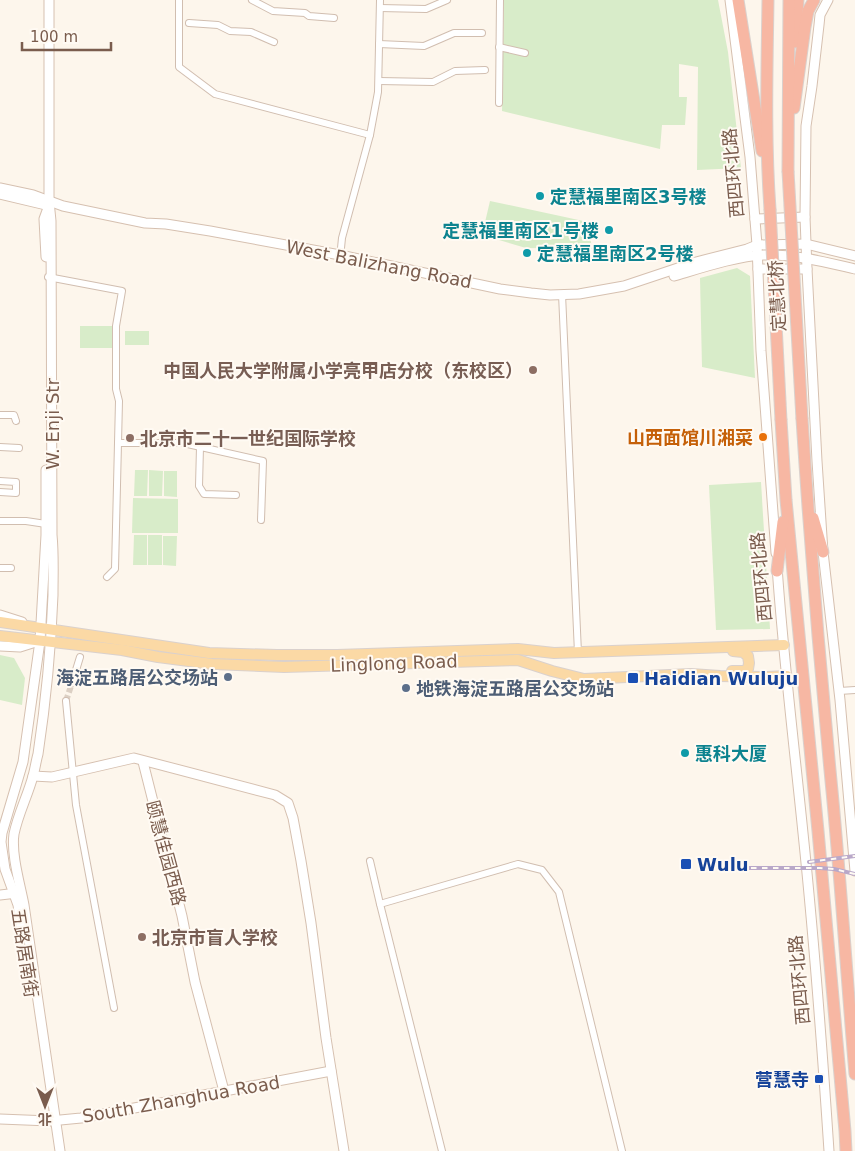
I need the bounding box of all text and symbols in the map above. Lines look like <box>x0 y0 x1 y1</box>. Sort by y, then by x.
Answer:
scale bar <box>22 20 111 52</box>
text: 100 m <box>30 28 78 46</box>
street label: 西四环北路 <box>719 127 747 219</box>
place label: 定慧福里南区3号楼 <box>550 186 707 207</box>
marker: 定慧福里南区3号楼 <box>534 190 546 202</box>
place label: 定慧福里南区1号楼 <box>442 220 599 241</box>
marker: 定慧福里南区1号楼 <box>603 224 615 236</box>
street label: West Balizhang Road <box>284 236 474 292</box>
place label: 定慧福里南区2号楼 <box>537 243 694 264</box>
marker: 定慧福里南区2号楼 <box>521 247 533 259</box>
street label: 定慧北桥 <box>765 259 789 333</box>
place label: 中国人民大学附属小学亮甲店分校（东校区） <box>163 360 523 381</box>
marker: 中国人民大学附属小学亮甲店分校（东校区） <box>527 364 539 376</box>
street label: W. Enji Str <box>42 378 63 470</box>
place label: 山西面馆川湘菜 <box>627 427 753 448</box>
place label: 北京市二十一世纪国际学校 <box>140 428 356 449</box>
marker: 山西面馆川湘菜 <box>757 431 769 443</box>
marker: 北京市二十一世纪国际学校 <box>124 432 136 444</box>
street label: 西四环北路 <box>747 531 775 623</box>
street label: Linglong Road <box>330 650 458 676</box>
place label: 海淀五路居公交场站 <box>56 667 218 688</box>
place label: Haidian Wuluju <box>644 668 798 689</box>
marker: 海淀五路居公交场站 <box>222 671 234 683</box>
marker: Haidian Wuluju <box>626 671 640 685</box>
place label: 地铁海淀五路居公交场站 <box>416 678 614 699</box>
marker: 地铁海淀五路居公交场站 <box>400 682 412 694</box>
place label: 惠科大厦 <box>695 743 767 764</box>
marker: 惠科大厦 <box>679 747 691 759</box>
street label: 颐慧佳园西路 <box>142 798 190 908</box>
place label: Wulu <box>697 854 749 875</box>
marker: Wulu <box>679 857 693 871</box>
street label: 五路居南街 <box>8 907 42 999</box>
place label: 北京市盲人学校 <box>152 927 278 948</box>
marker: 北京市盲人学校 <box>136 931 148 943</box>
street label: 西四环北路 <box>785 934 813 1026</box>
place label: 营慧寺 <box>755 1069 809 1090</box>
street label: South Zhanghua Road <box>81 1071 281 1127</box>
marker: 营慧寺 <box>813 1073 825 1085</box>
north arrow <box>20 1081 70 1131</box>
text: 北 <box>38 1111 52 1127</box>

